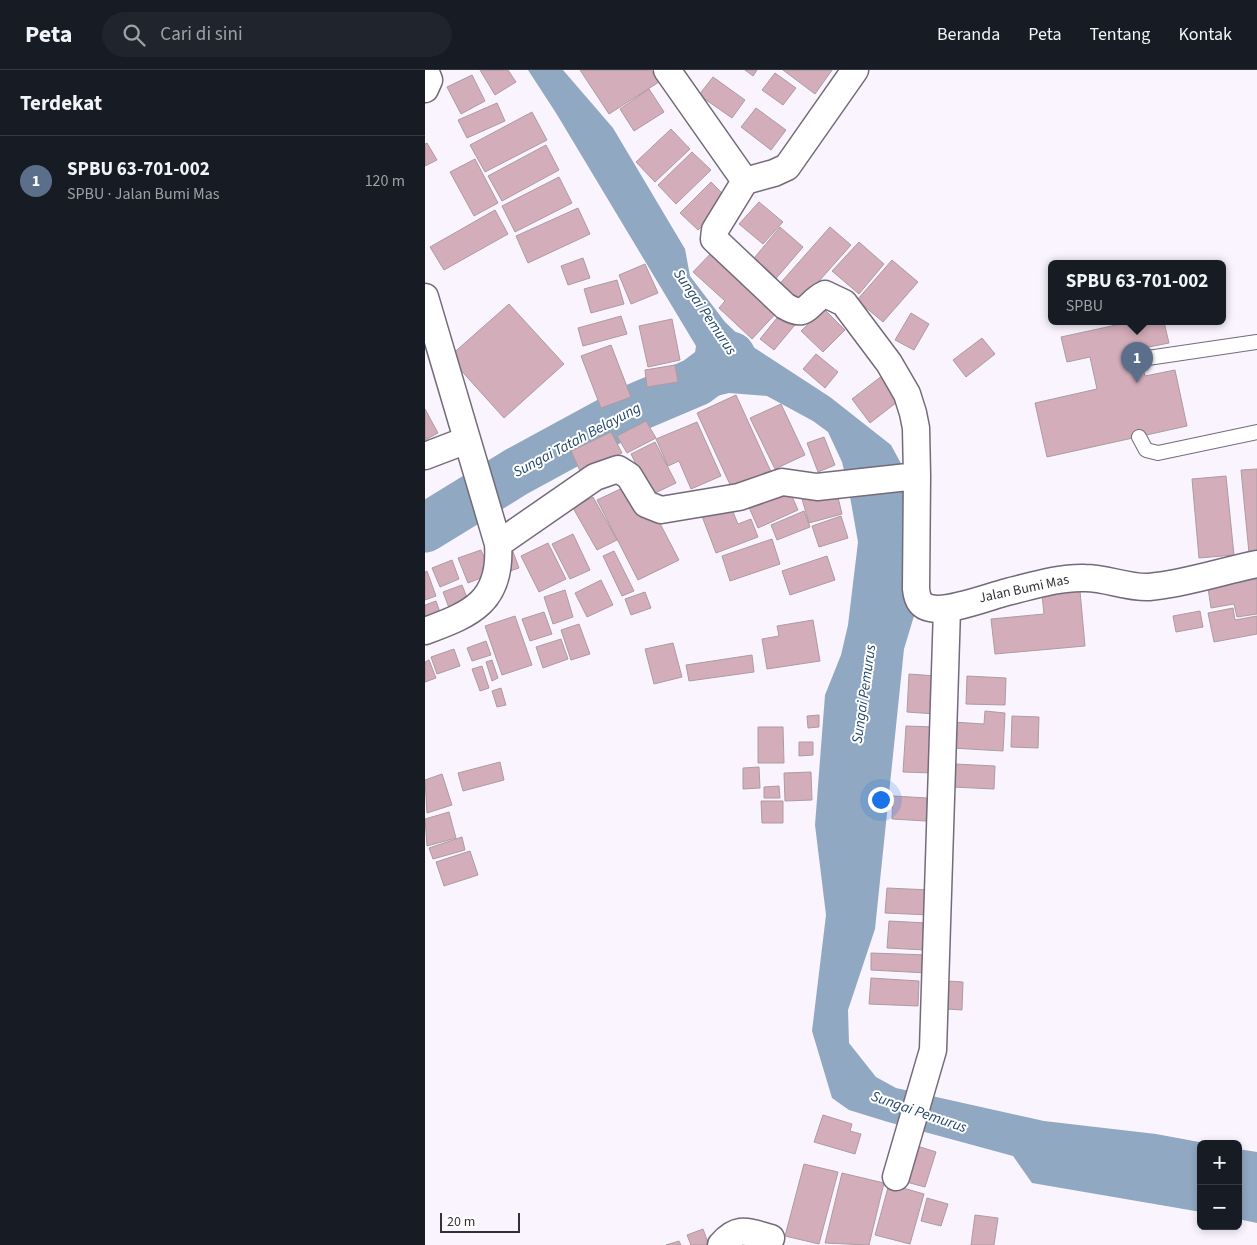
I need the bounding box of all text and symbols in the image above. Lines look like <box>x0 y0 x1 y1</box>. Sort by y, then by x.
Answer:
search box <box>102 12 452 57</box>
text: Peta <box>25 17 72 52</box>
icon: search <box>120 21 148 49</box>
text: Cari di sini <box>160 21 243 48</box>
text: Beranda <box>937 22 1000 47</box>
text: Peta <box>1028 22 1061 47</box>
text: Tentang <box>1089 22 1150 47</box>
text: Kontak <box>1178 22 1232 47</box>
text: Terdekat <box>20 88 102 118</box>
text: SPBU 63-701-002 <box>67 156 210 183</box>
text: 1 <box>32 170 40 192</box>
text: 120 m <box>365 170 405 192</box>
text: SPBU · Jalan Bumi Mas <box>67 183 219 205</box>
popup <box>1048 260 1226 325</box>
water label: Sungai Pemurus <box>668 265 742 359</box>
text: SPBU 63-701-002 <box>1066 268 1208 295</box>
text: SPBU <box>1066 295 1103 317</box>
pin: 1 <box>1121 342 1153 383</box>
water label: Sungai Tatah Belayung <box>509 397 645 483</box>
street label: Jalan Bumi Mas <box>977 570 1071 608</box>
water label: Sungai Pemurus <box>847 643 881 745</box>
your location <box>868 787 894 813</box>
water label: Sungai Pemurus <box>868 1086 970 1138</box>
map controls <box>1197 1140 1242 1230</box>
button: + <box>1197 1140 1242 1185</box>
button: − <box>1197 1185 1242 1230</box>
scale bar <box>440 1210 520 1233</box>
text: 20 m <box>447 1212 475 1232</box>

